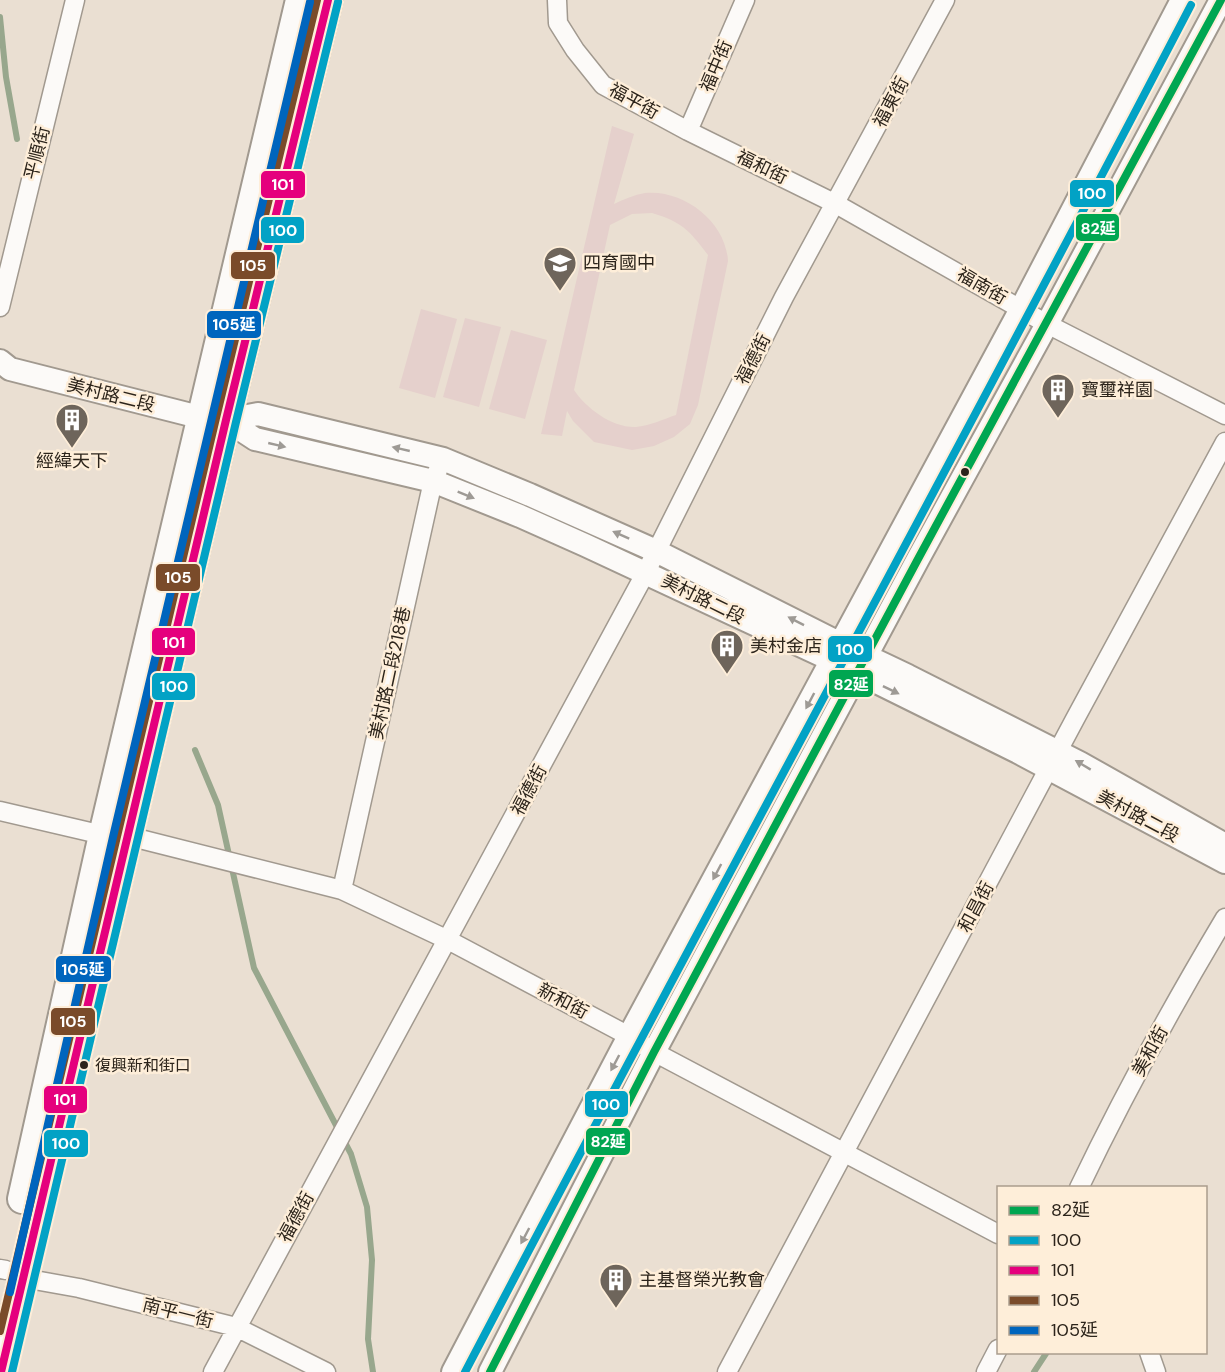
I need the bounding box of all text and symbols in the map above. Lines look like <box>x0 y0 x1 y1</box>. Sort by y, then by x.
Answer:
street label: 福中街 <box>694 36 738 96</box>
street label: 福東街 <box>868 73 914 131</box>
street label: 福平街 <box>605 77 663 125</box>
street label: 平順街 <box>19 124 55 182</box>
street label: 福和街 <box>732 144 792 190</box>
line badge: 101 <box>260 170 306 199</box>
text: 101 <box>272 174 294 195</box>
line badge: 100 <box>1069 179 1115 208</box>
text: 100 <box>1078 183 1106 204</box>
line badge: 82延 <box>1075 213 1120 242</box>
line badge: 100 <box>260 216 305 244</box>
text: 82延 <box>1080 218 1116 239</box>
text: 100 <box>269 220 297 241</box>
school or university icon: 四育國中 <box>542 245 578 292</box>
line badge: 105 <box>230 251 276 280</box>
place label: 四育國中 <box>583 251 655 275</box>
text: 105 <box>239 255 267 276</box>
street label: 福南街 <box>953 262 1011 310</box>
line badge: 105延 <box>206 310 262 339</box>
text: 105延 <box>212 314 256 335</box>
street label: 福德街 <box>730 329 776 389</box>
street label: 美村路二段 <box>64 372 158 418</box>
building icon: 寶璽祥園 <box>1040 372 1076 419</box>
place label: 寶璽祥園 <box>1081 378 1153 402</box>
building icon: 經緯天下 <box>54 402 90 449</box>
one-way arrow <box>268 440 287 450</box>
one-way arrow <box>391 443 410 453</box>
place label: 經緯天下 <box>36 449 108 473</box>
unlabelled marker <box>959 466 971 478</box>
one-way arrow <box>457 490 475 500</box>
one-way arrow <box>612 531 629 540</box>
line badge: 105 <box>155 563 201 592</box>
text: 105 <box>164 567 192 588</box>
street label: 美村路二段 <box>657 568 749 630</box>
street label: 美村路二段218巷 <box>364 605 416 741</box>
one-way arrow <box>787 617 804 626</box>
line badge: 101 <box>151 627 196 656</box>
building icon: 美村金店 <box>709 628 745 675</box>
text: 101 <box>163 632 185 653</box>
place label: 美村金店 <box>750 634 822 658</box>
line badge: 100 <box>827 635 873 663</box>
text: 100 <box>836 639 864 660</box>
line badge: 82延 <box>828 669 874 698</box>
line badge: 100 <box>151 672 196 701</box>
text: 82延 <box>833 674 869 695</box>
text: 100 <box>160 676 188 697</box>
one-way arrow <box>882 686 899 695</box>
one-way arrow <box>805 693 815 710</box>
one-way arrow <box>1074 760 1091 770</box>
street label: 福德街 <box>506 761 552 819</box>
street label: 美村路二段 <box>1093 784 1183 848</box>
one-way arrow <box>712 864 722 881</box>
street label: 和昌街 <box>953 878 999 936</box>
line badge: 105延 <box>55 955 112 983</box>
text: 105延 <box>61 959 105 980</box>
street label: 新和街 <box>534 978 592 1024</box>
line badge: 105 <box>50 1007 96 1036</box>
text: 105 <box>59 1011 87 1032</box>
street label: 美和街 <box>1126 1022 1174 1080</box>
one-way arrow <box>610 1054 620 1071</box>
place label: 復興新和街口 <box>95 1055 191 1076</box>
marker: 復興新和街口 <box>78 1059 90 1071</box>
line badge: 101 <box>43 1085 88 1114</box>
text: 101 <box>54 1089 76 1110</box>
line badge: 100 <box>584 1090 629 1118</box>
text: 100 <box>592 1094 620 1115</box>
line badge: 82延 <box>585 1127 631 1156</box>
line badge: 100 <box>43 1129 89 1158</box>
text: 82延 <box>590 1131 626 1152</box>
text: 100 <box>52 1133 80 1154</box>
legend <box>997 1186 1207 1354</box>
street label: 福德街 <box>272 1188 320 1246</box>
text: 82延 <box>1051 1198 1090 1222</box>
one-way arrow <box>520 1227 529 1244</box>
text: 100 <box>1051 1228 1081 1252</box>
text: 101 <box>1051 1258 1075 1282</box>
building icon: 主基督榮光教會 <box>598 1262 634 1309</box>
place label: 主基督榮光教會 <box>639 1268 765 1292</box>
text: 105 <box>1051 1288 1080 1312</box>
street label: 南平一街 <box>140 1293 216 1333</box>
text: 105延 <box>1051 1318 1098 1342</box>

